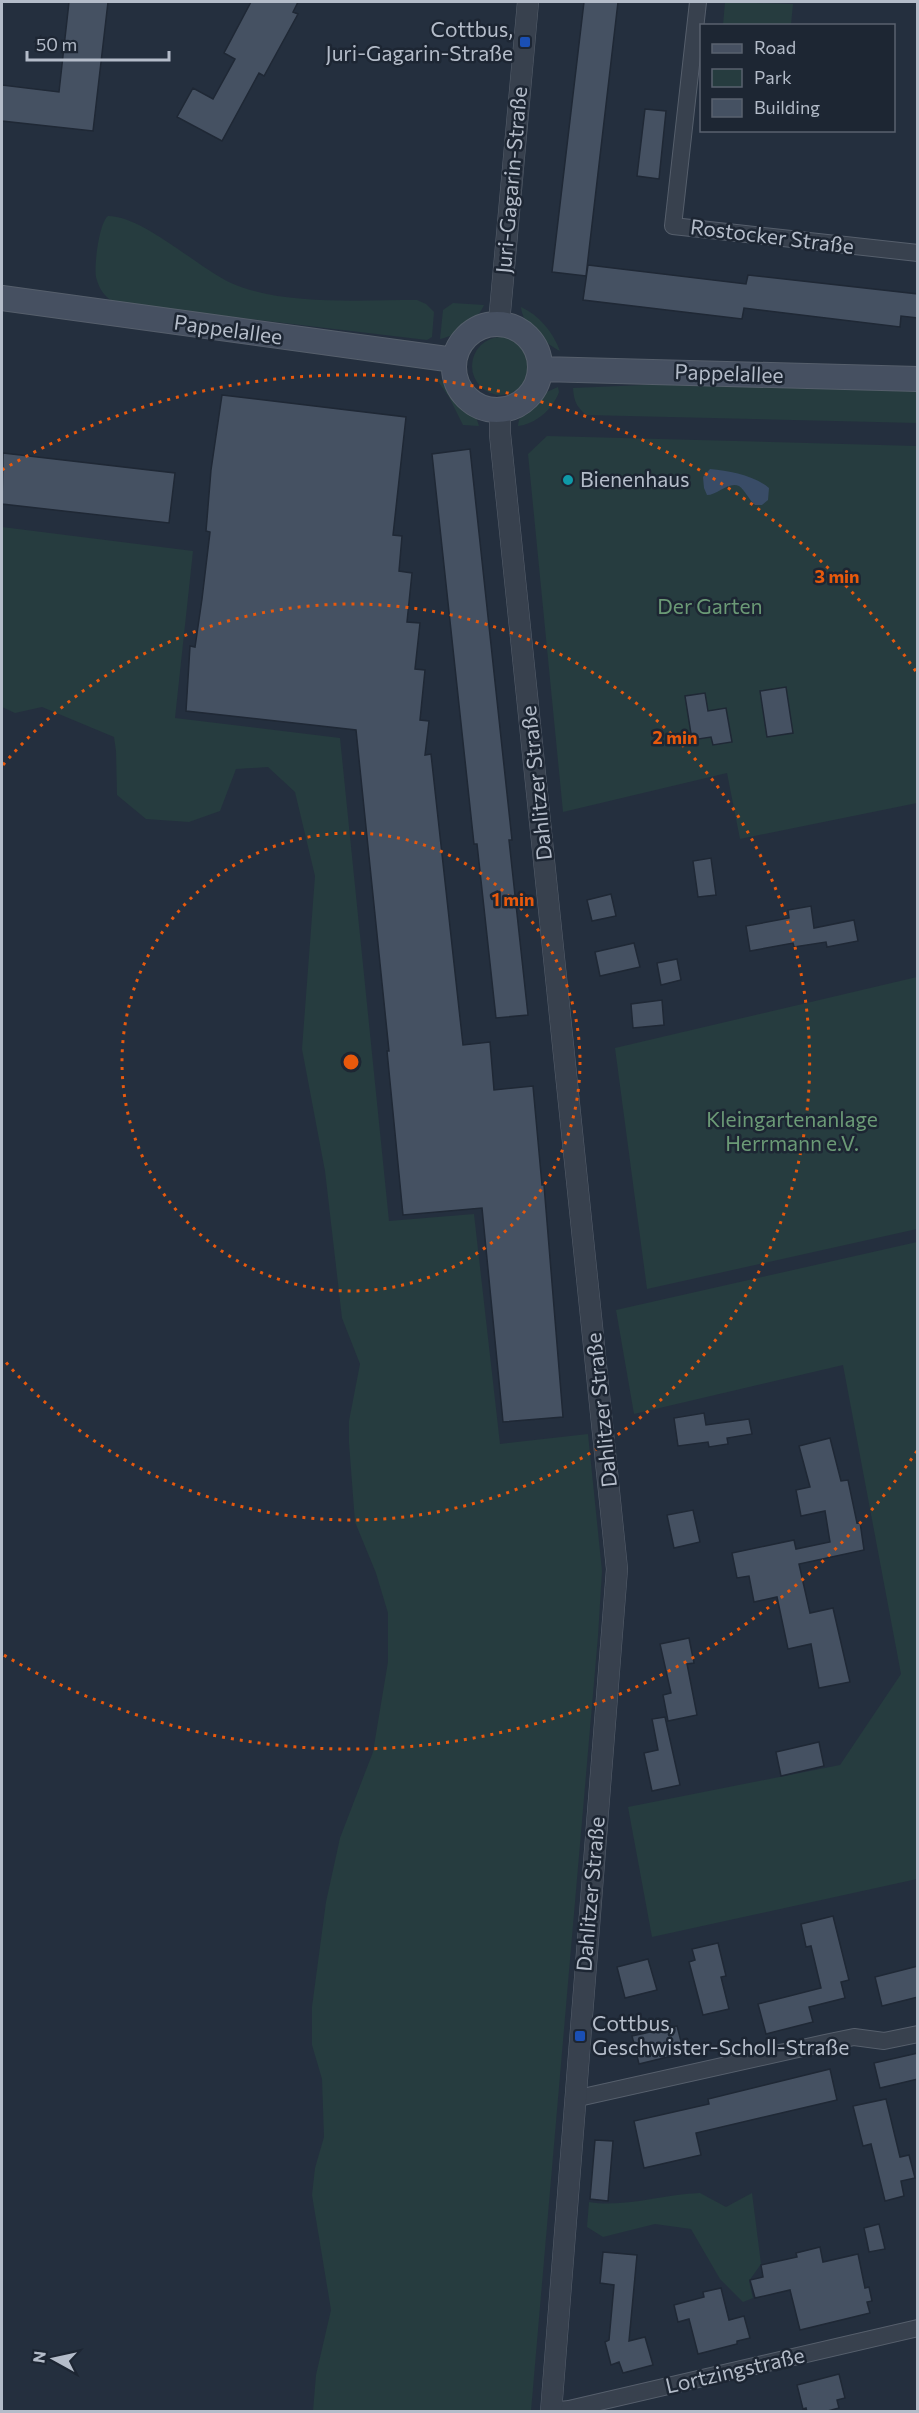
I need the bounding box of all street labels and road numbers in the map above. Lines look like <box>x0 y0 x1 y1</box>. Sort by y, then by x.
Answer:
street label: Juri-Gagarin-Straße <box>490 85 531 274</box>
street label: Rostocker Straße <box>689 213 855 258</box>
street label: Pappelallee <box>172 309 284 348</box>
street label: Pappelallee <box>674 358 784 387</box>
street label: Dahlitzer Straße <box>515 705 556 862</box>
street label: Dahlitzer Straße <box>580 1332 621 1489</box>
street label: Dahlitzer Straße <box>570 1815 609 1972</box>
street label: Lortzingstraße <box>663 2341 807 2398</box>

